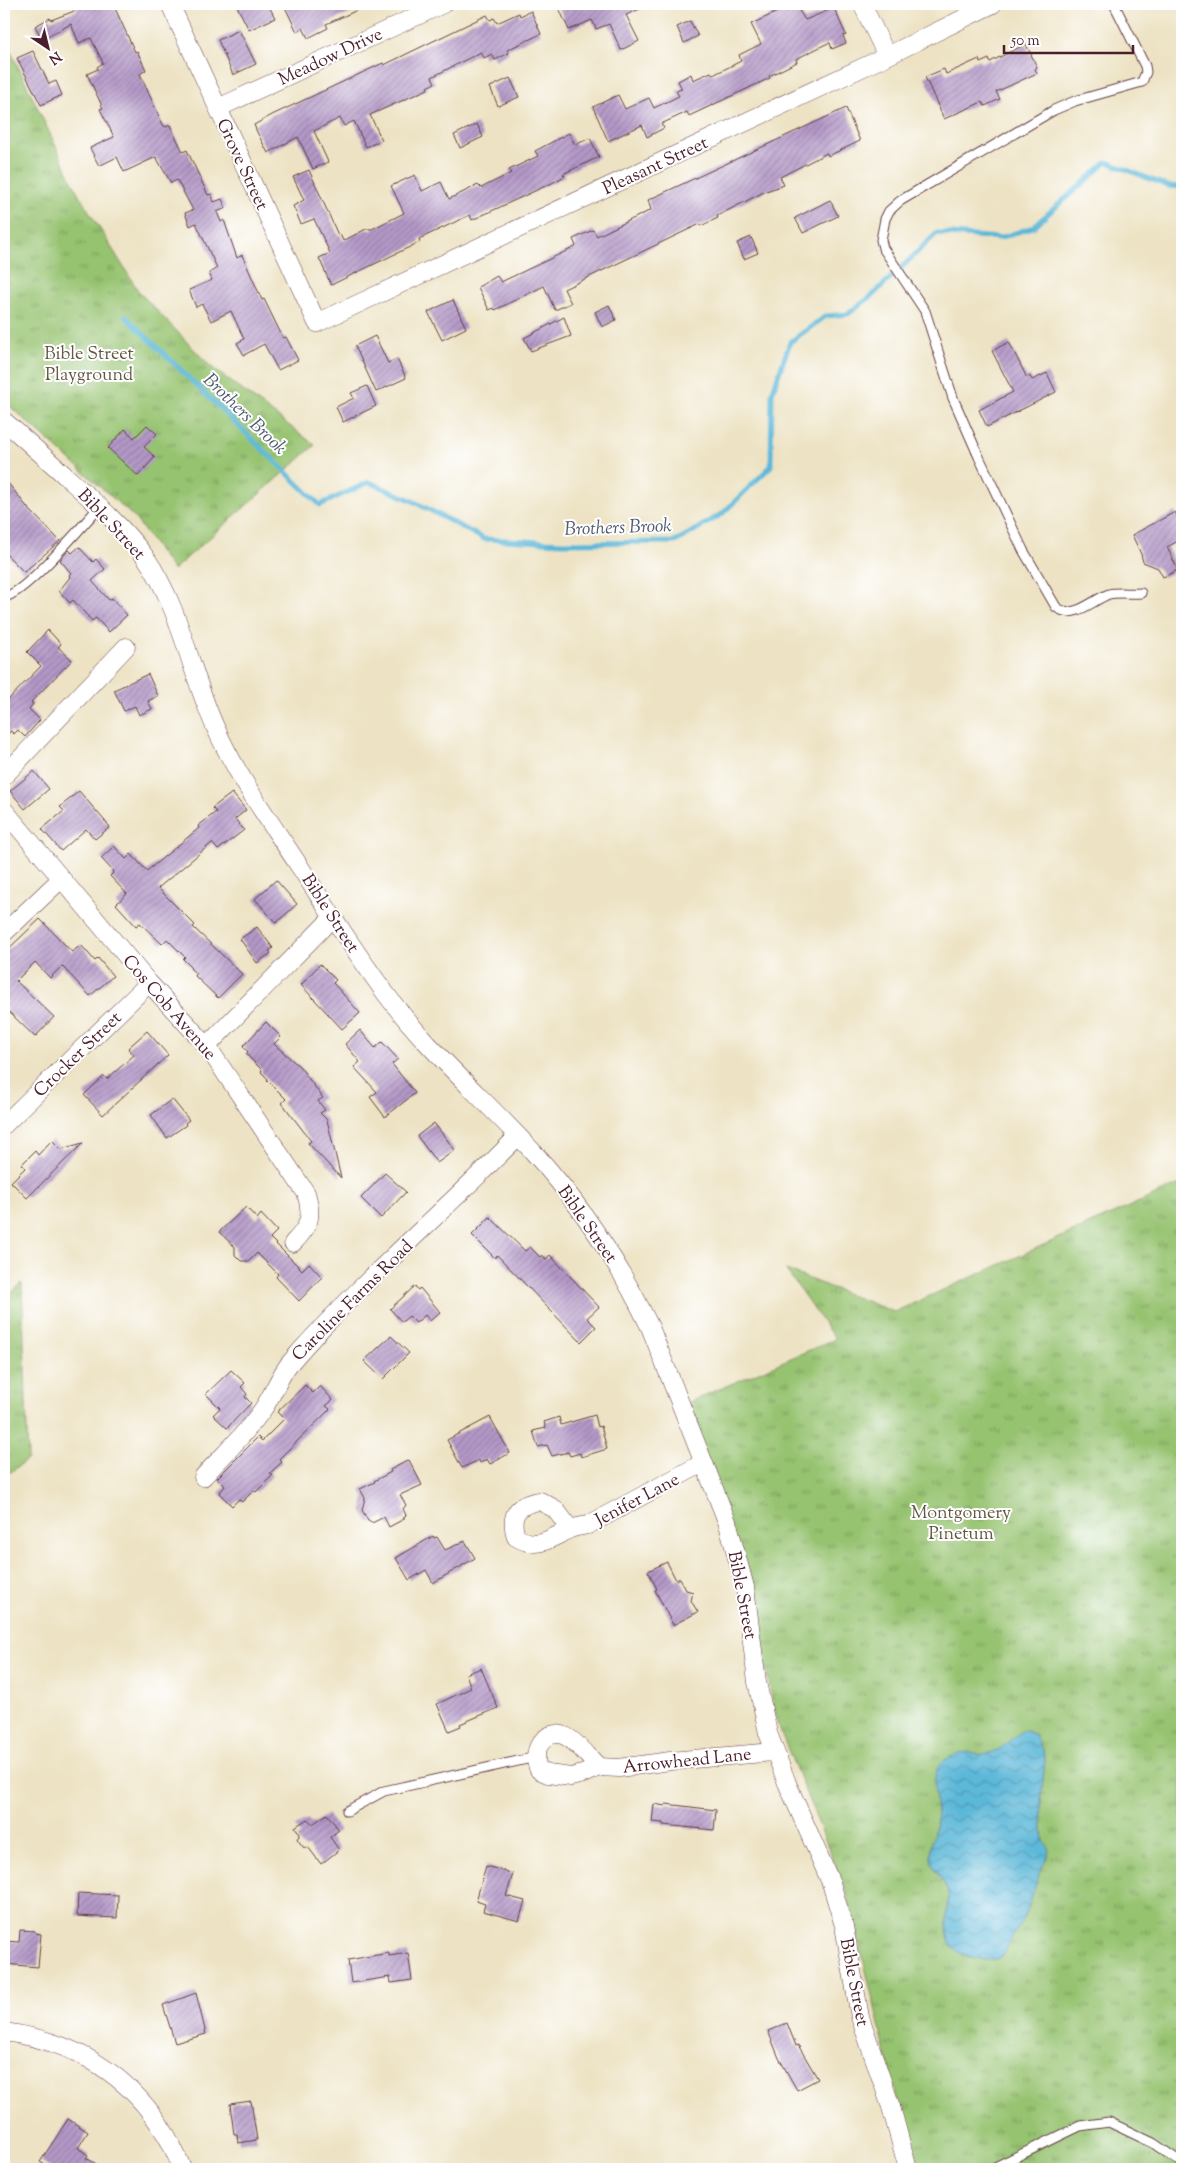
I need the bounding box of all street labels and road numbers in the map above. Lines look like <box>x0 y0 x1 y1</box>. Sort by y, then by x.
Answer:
street label: Meadow Drive <box>274 22 387 93</box>
street label: Grove Street <box>209 115 274 215</box>
street label: Pleasant Street <box>599 131 713 203</box>
street label: Bible Street <box>70 484 151 567</box>
street label: Bible Street <box>294 869 365 959</box>
street label: Cos Cob Avenue <box>115 950 222 1067</box>
street label: Crocker Street <box>28 1007 128 1104</box>
street label: Bible Street <box>550 1181 623 1269</box>
street label: Caroline Farms Road <box>287 1235 420 1368</box>
street label: Jenifer Lane <box>590 1468 685 1534</box>
street label: Bible Street <box>720 1549 762 1642</box>
street label: Arrowhead Lane <box>622 1742 753 1782</box>
street label: Bible Street <box>832 1936 874 2029</box>

